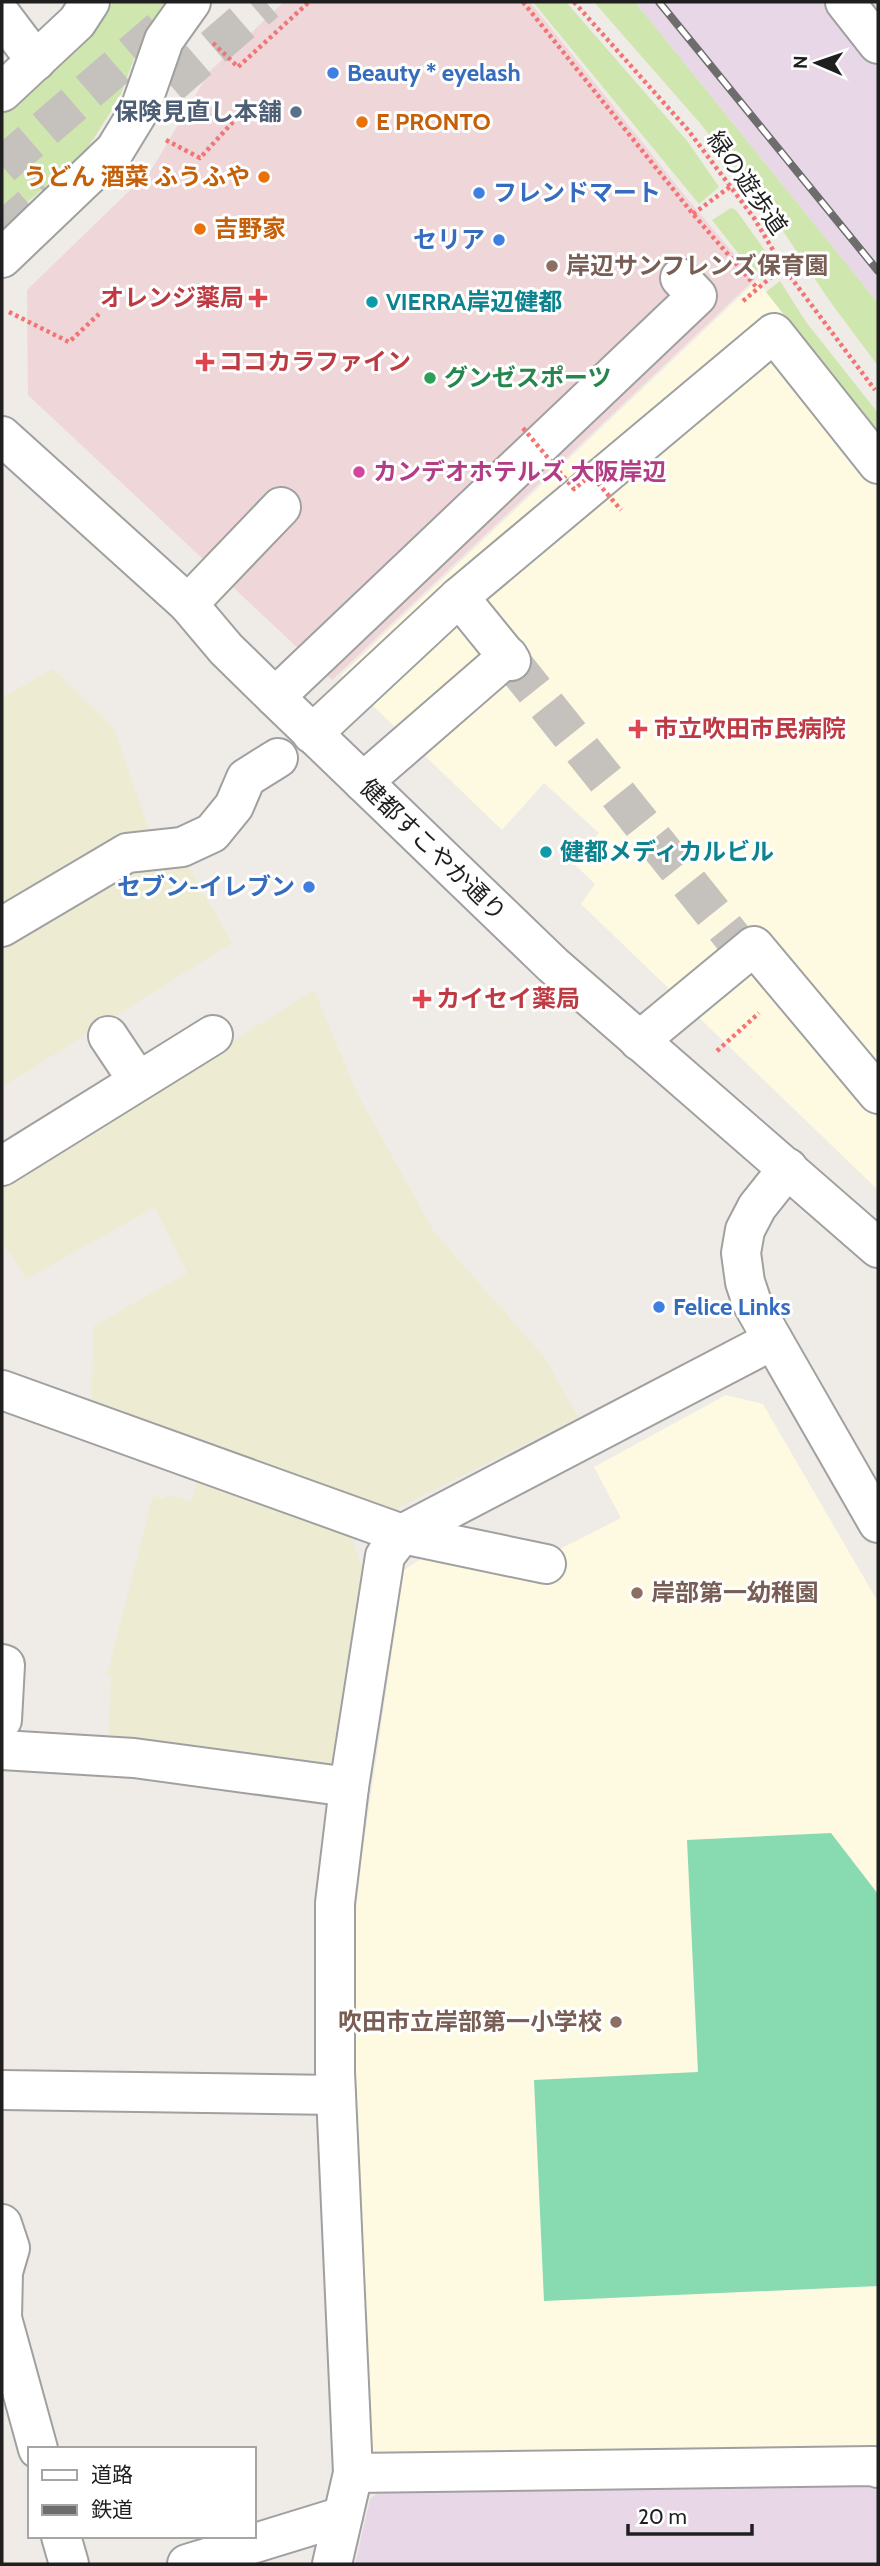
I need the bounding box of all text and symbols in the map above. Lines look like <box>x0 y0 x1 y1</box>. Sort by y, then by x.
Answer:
north arrow <box>782 28 852 98</box>
text: N <box>789 55 812 70</box>
place label: Beauty * eyelash <box>347 58 521 87</box>
marker: Beauty * eyelash <box>325 65 341 81</box>
place label: 保険見直し本舗 <box>114 97 282 126</box>
marker: 保険見直し本舗 <box>288 104 304 120</box>
place label: E PRONTO <box>376 107 491 136</box>
marker: E PRONTO <box>354 114 370 130</box>
street label: 緑の遊歩道 <box>701 125 794 240</box>
place label: うどん 酒菜 ふうふや <box>23 162 250 191</box>
marker: うどん 酒菜 ふうふや <box>256 169 272 185</box>
place label: フレンドマート <box>493 178 661 207</box>
marker: フレンドマート <box>471 185 487 201</box>
place label: 吉野家 <box>214 214 286 243</box>
marker: 吉野家 <box>192 221 208 237</box>
place label: セリア <box>413 225 485 254</box>
marker: セリア <box>491 232 507 248</box>
place label: 岸辺サンフレンズ保育園 <box>566 251 829 280</box>
marker: 岸辺サンフレンズ保育園 <box>544 258 560 274</box>
place label: オレンジ薬局 <box>100 283 244 312</box>
place label: VIERRA岸辺健都 <box>386 287 562 316</box>
marker: オレンジ薬局 <box>250 290 266 306</box>
marker: VIERRA岸辺健都 <box>364 294 380 310</box>
place label: ココカラファイン <box>219 347 411 376</box>
marker: ココカラファイン <box>197 354 213 370</box>
place label: グンゼスポーツ <box>444 363 612 392</box>
marker: グンゼスポーツ <box>422 370 438 386</box>
place label: カンデオホテルズ 大阪岸辺 <box>373 457 666 486</box>
marker: カンデオホテルズ 大阪岸辺 <box>351 464 367 480</box>
place label: 市立吹田市民病院 <box>654 714 846 743</box>
marker: 市立吹田市民病院 <box>628 719 648 739</box>
street label: 健都すこやか通り <box>354 773 512 927</box>
place label: 健都メディカルビル <box>560 837 774 866</box>
marker: 健都メディカルビル <box>538 844 554 860</box>
place label: セブン-イレブン <box>117 872 295 901</box>
marker: セブン-イレブン <box>301 879 317 895</box>
place label: カイセイ薬局 <box>436 984 580 1013</box>
marker: カイセイ薬局 <box>414 991 430 1007</box>
place label: Felice Links <box>673 1292 791 1321</box>
marker: Felice Links <box>651 1299 667 1315</box>
place label: 岸部第一幼稚園 <box>651 1578 819 1607</box>
marker: 岸部第一幼稚園 <box>629 1585 645 1601</box>
place label: 吹田市立岸部第一小学校 <box>338 2007 602 2036</box>
marker: 吹田市立岸部第一小学校 <box>608 2014 624 2030</box>
legend <box>28 2447 256 2538</box>
text: 道路 <box>91 2462 133 2487</box>
scale bar <box>628 2492 752 2536</box>
text: 鉄道 <box>91 2497 133 2522</box>
text: 20 m <box>638 2504 687 2529</box>

